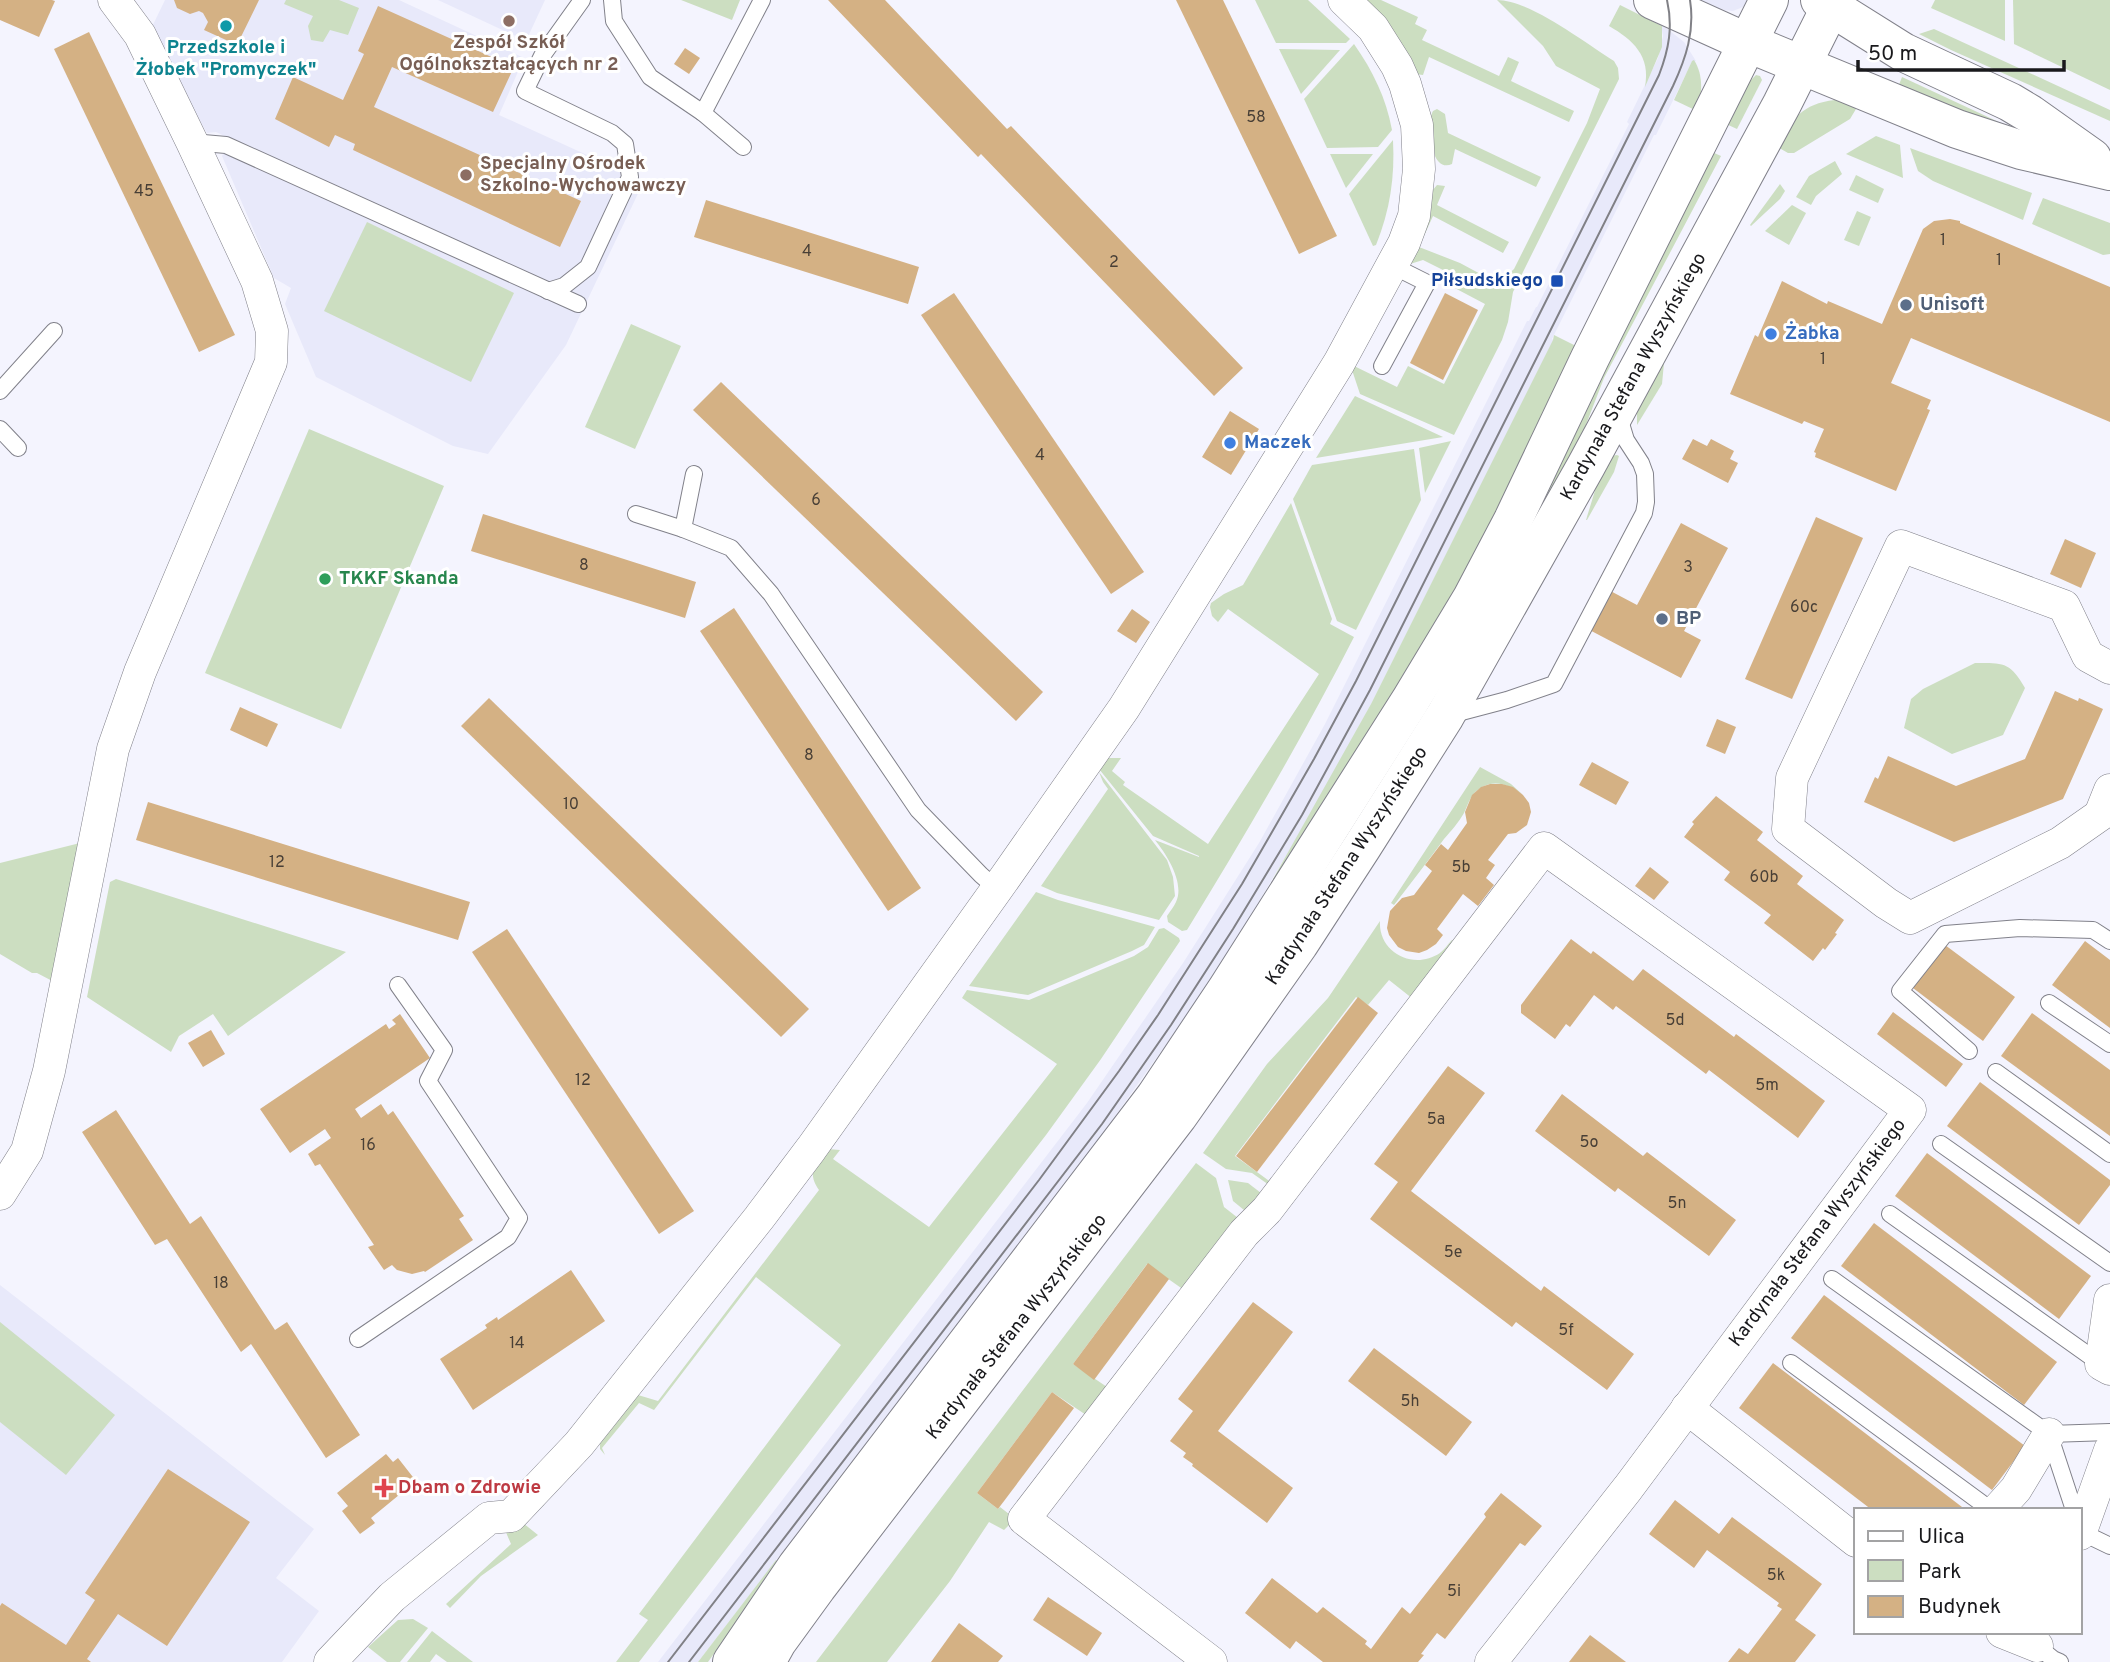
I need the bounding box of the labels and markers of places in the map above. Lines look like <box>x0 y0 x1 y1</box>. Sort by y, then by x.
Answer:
marker: Zespół Szkół Ogólnokształcących nr 2 <box>501 13 517 29</box>
marker: Przedszkole i Żłobek "Promyczek" <box>218 18 234 34</box>
place label: Zespół Szkół Ogólnokształcących nr 2 <box>399 31 619 77</box>
place label: Przedszkole i Żłobek "Promyczek" <box>136 36 316 82</box>
place label: Specjalny Ośrodek Szkolno-Wychowawczy <box>480 152 687 198</box>
marker: Specjalny Ośrodek Szkolno-Wychowawczy <box>458 167 474 183</box>
place label: Piłsudskiego <box>1431 269 1543 293</box>
marker: Piłsudskiego <box>1549 273 1565 289</box>
place label: Unisoft <box>1920 293 1985 317</box>
marker: Unisoft <box>1898 297 1914 313</box>
place label: Żabka <box>1785 321 1840 346</box>
marker: Żabka <box>1763 326 1779 342</box>
place label: Maczek <box>1244 431 1312 455</box>
marker: Maczek <box>1222 435 1238 451</box>
place label: TKKF Skanda <box>339 567 459 591</box>
marker: TKKF Skanda <box>317 571 333 587</box>
place label: BP <box>1676 607 1701 631</box>
marker: BP <box>1654 611 1670 627</box>
place label: Dbam o Zdrowie <box>398 1476 541 1500</box>
marker: Dbam o Zdrowie <box>376 1480 392 1496</box>

